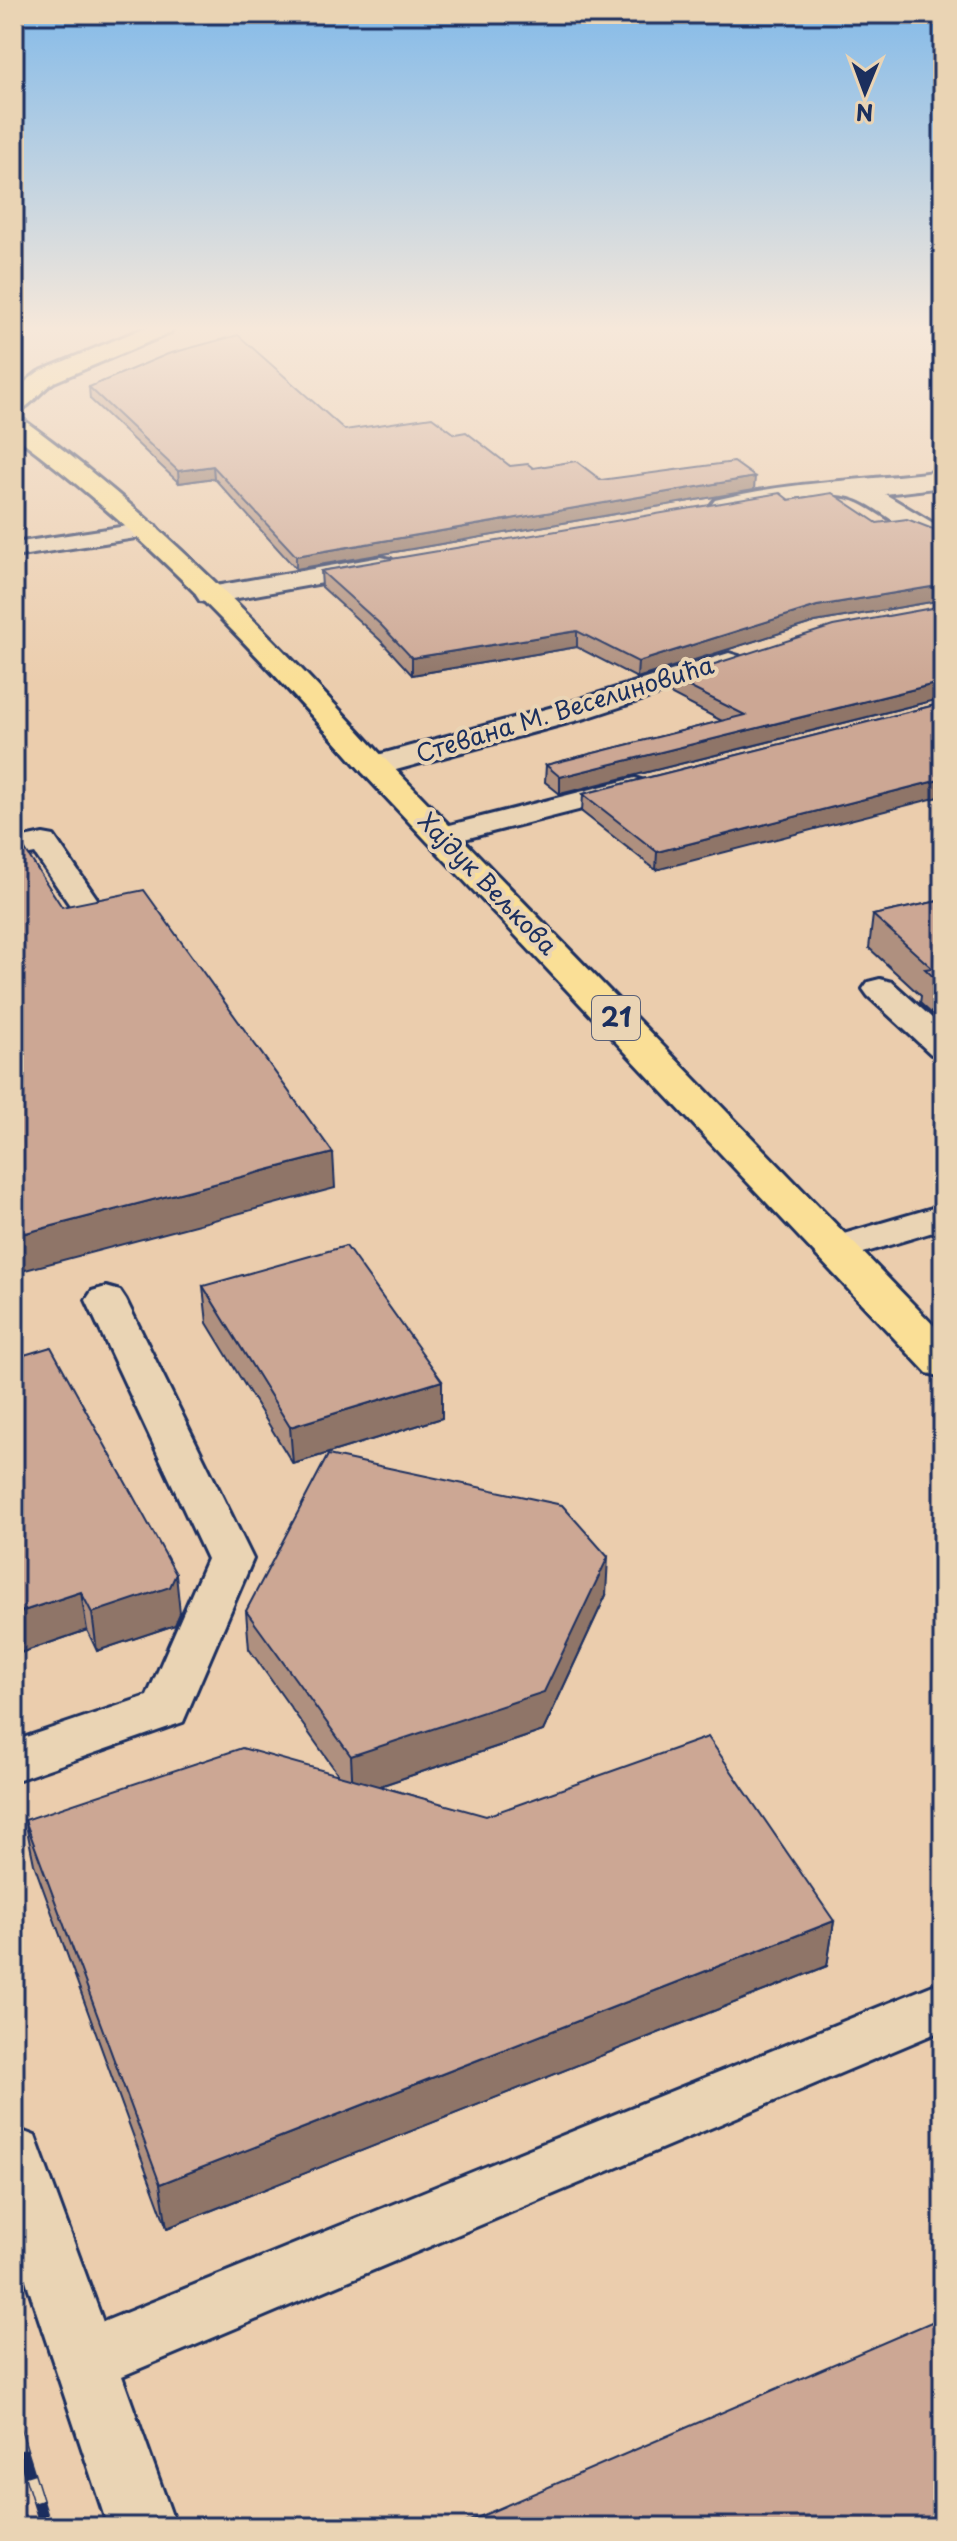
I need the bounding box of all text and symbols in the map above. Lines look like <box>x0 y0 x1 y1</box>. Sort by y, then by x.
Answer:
north arrow <box>825 52 905 132</box>
text: N <box>856 97 874 130</box>
street label: Стевана М. Веселиновића <box>411 646 718 771</box>
street label: Хајдук Вељкова <box>411 803 566 962</box>
road number: 21 <box>592 996 640 1040</box>

